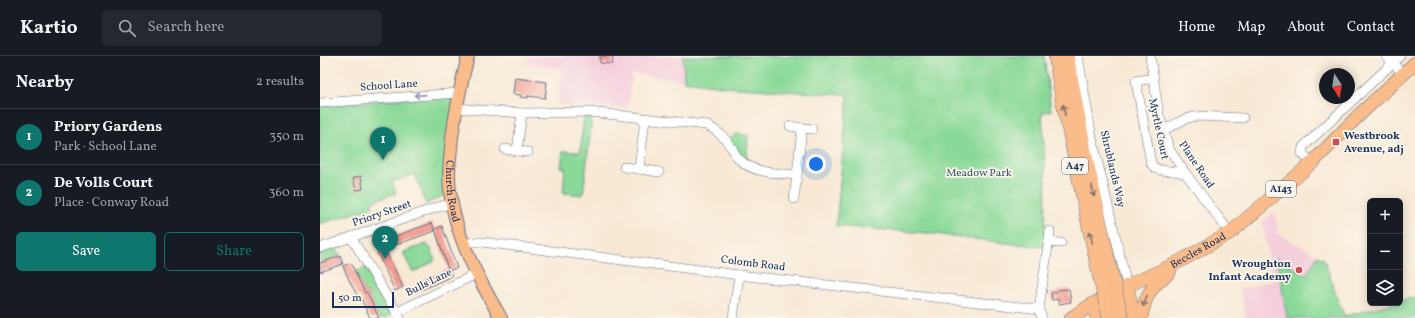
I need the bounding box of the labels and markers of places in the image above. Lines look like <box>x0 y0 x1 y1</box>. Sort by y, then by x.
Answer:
pin: 1 <box>370 127 396 160</box>
place label: Westbrook Avenue, adj <box>1344 129 1404 157</box>
marker: Westbrook Avenue, adj <box>1331 137 1341 147</box>
pin: 2 <box>372 226 398 259</box>
place label: Wroughton Infant Academy <box>1208 257 1292 285</box>
marker: Wroughton Infant Academy <box>1294 265 1304 275</box>

